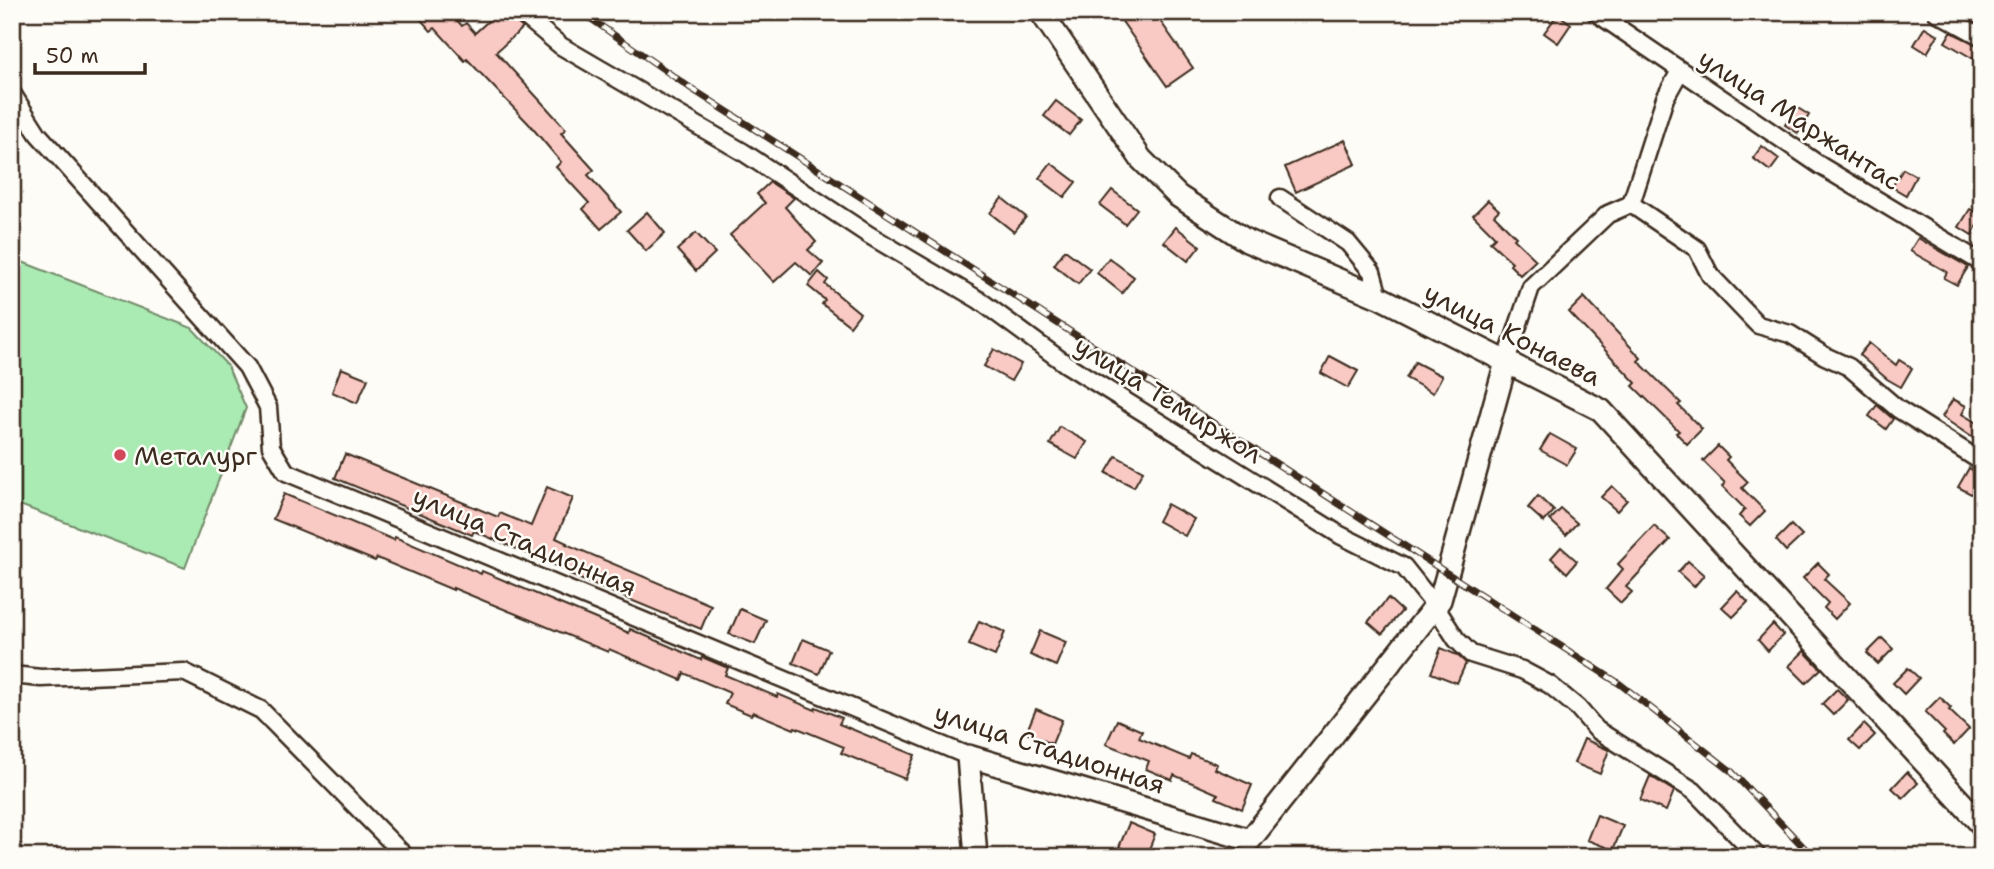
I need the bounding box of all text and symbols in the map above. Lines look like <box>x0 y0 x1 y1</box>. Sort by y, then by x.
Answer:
scale bar <box>35 32 145 76</box>
street label: улица Маржантас <box>1692 40 1908 198</box>
text: 50 m <box>46 42 99 70</box>
street label: улица Конаева <box>1418 274 1608 394</box>
street label: улица Темиржол <box>1068 327 1270 471</box>
place label: Металург <box>134 438 258 473</box>
marker: Металург <box>112 447 128 463</box>
street label: улица Стадионная <box>408 478 642 604</box>
street label: улица Стадионная <box>930 694 1170 802</box>

